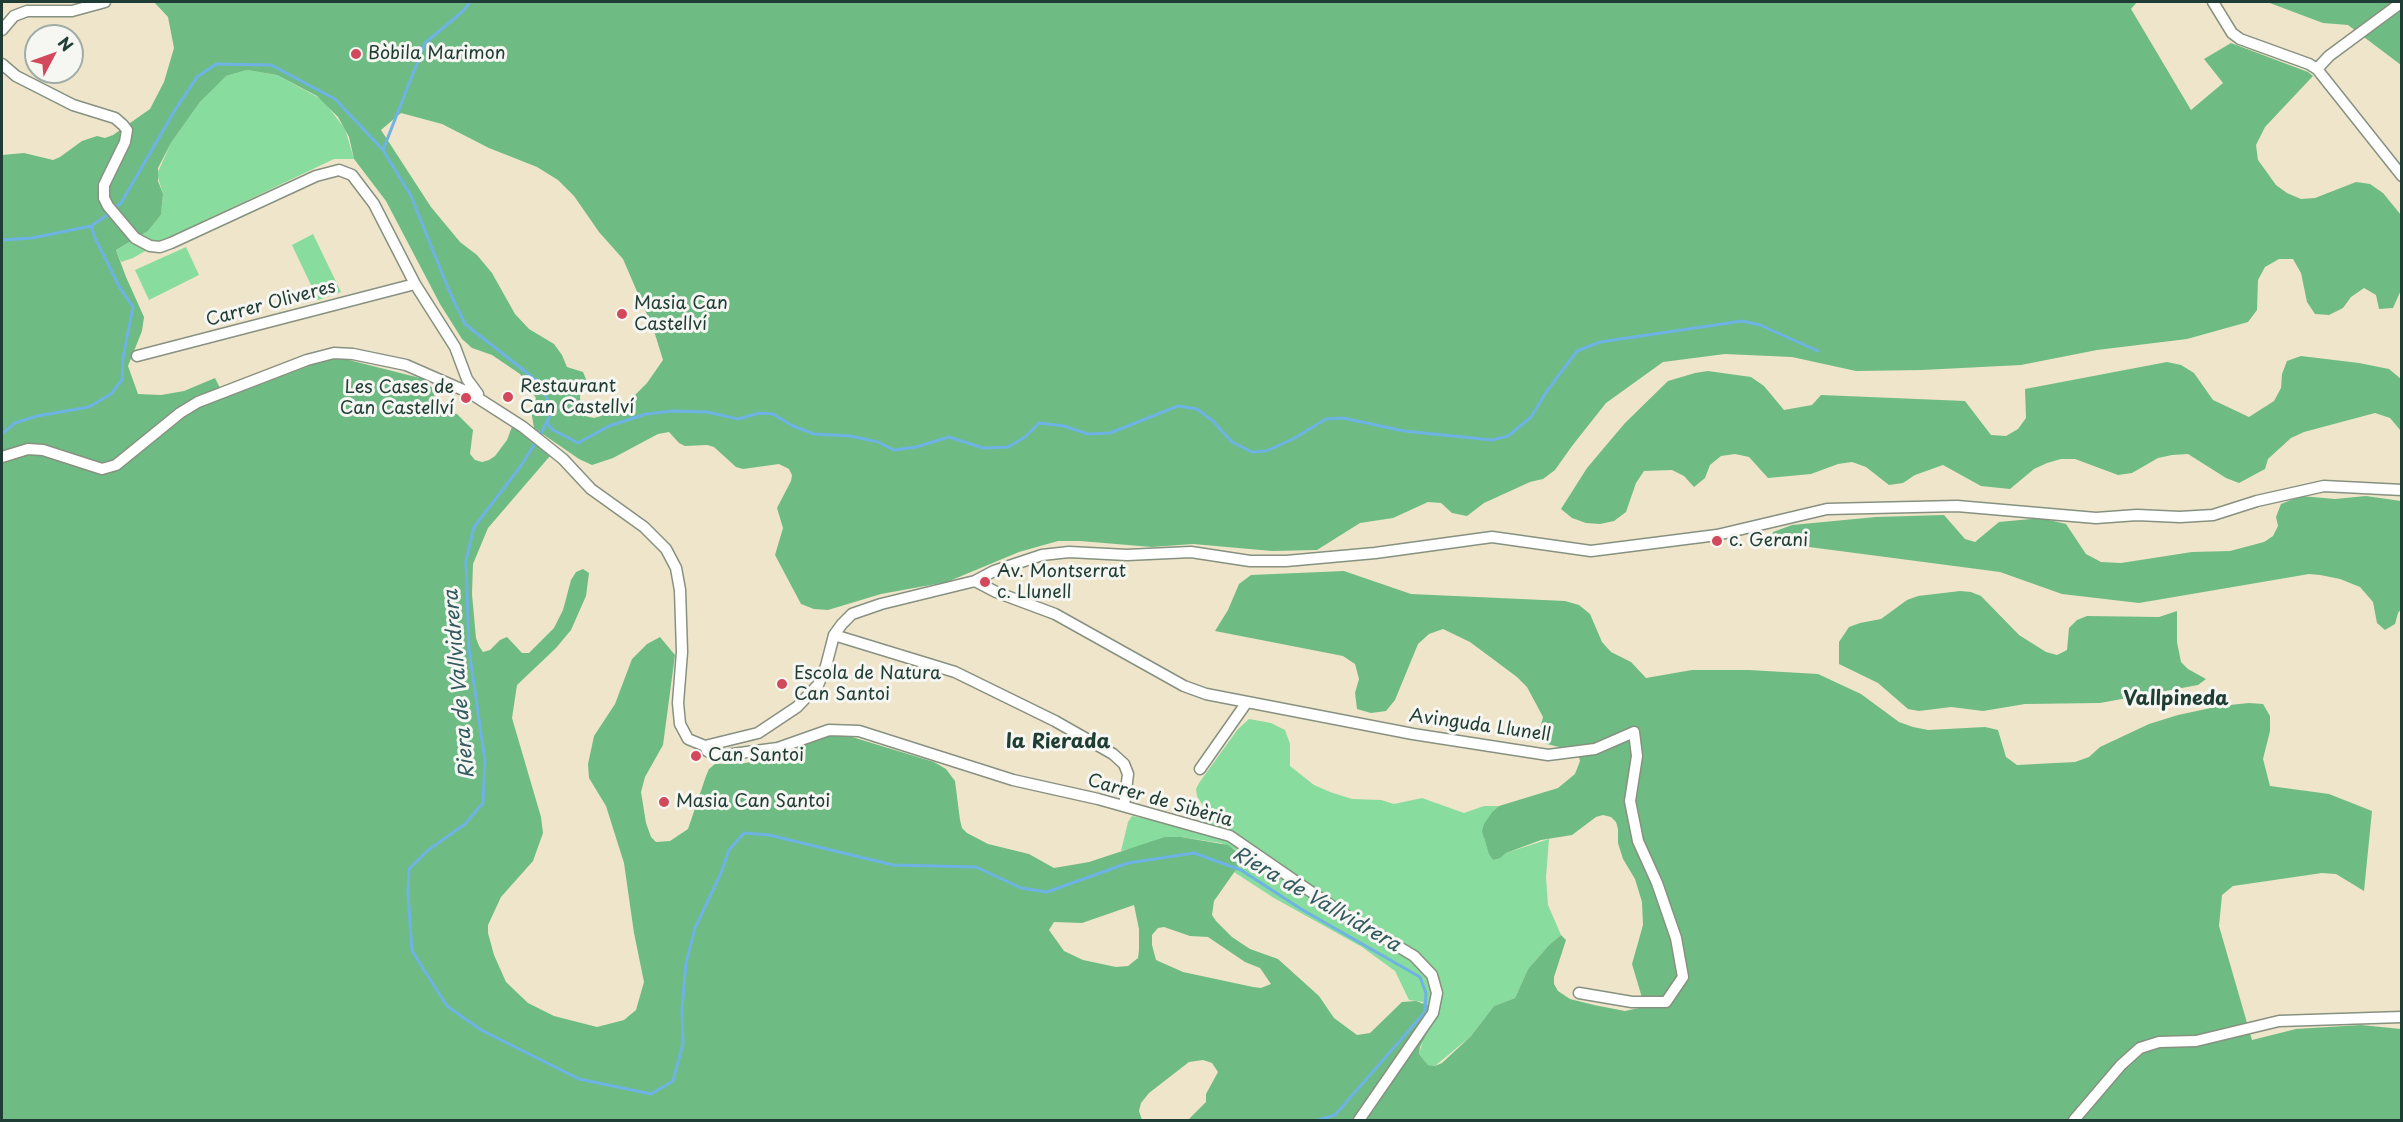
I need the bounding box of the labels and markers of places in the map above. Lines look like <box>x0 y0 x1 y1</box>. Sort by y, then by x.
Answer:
place label: Bòbila Marimon <box>368 43 506 65</box>
marker: Bòbila Marimon <box>349 47 363 61</box>
place label: Masia Can Castellví <box>634 293 728 336</box>
marker: Masia Can Castellví <box>615 307 629 321</box>
place label: Restaurant Can Castellví <box>520 376 634 418</box>
place label: Les Cases de Can Castellví <box>340 377 454 420</box>
marker: Restaurant Can Castellví <box>501 390 515 404</box>
marker: Les Cases de Can Castellví <box>459 391 473 405</box>
place label: c. Gerani <box>1729 530 1808 552</box>
marker: c. Gerani <box>1710 534 1724 548</box>
place label: Av. Montserrat c. Llunell <box>997 561 1126 604</box>
marker: Av. Montserrat c. Llunell <box>978 575 992 589</box>
place label: Escola de Natura Can Santoi <box>794 663 941 706</box>
marker: Escola de Natura Can Santoi <box>775 677 789 691</box>
place label: Can Santoi <box>708 745 804 767</box>
marker: Can Santoi <box>689 749 703 763</box>
place label: Masia Can Santoi <box>676 791 830 813</box>
marker: Masia Can Santoi <box>657 795 671 809</box>

